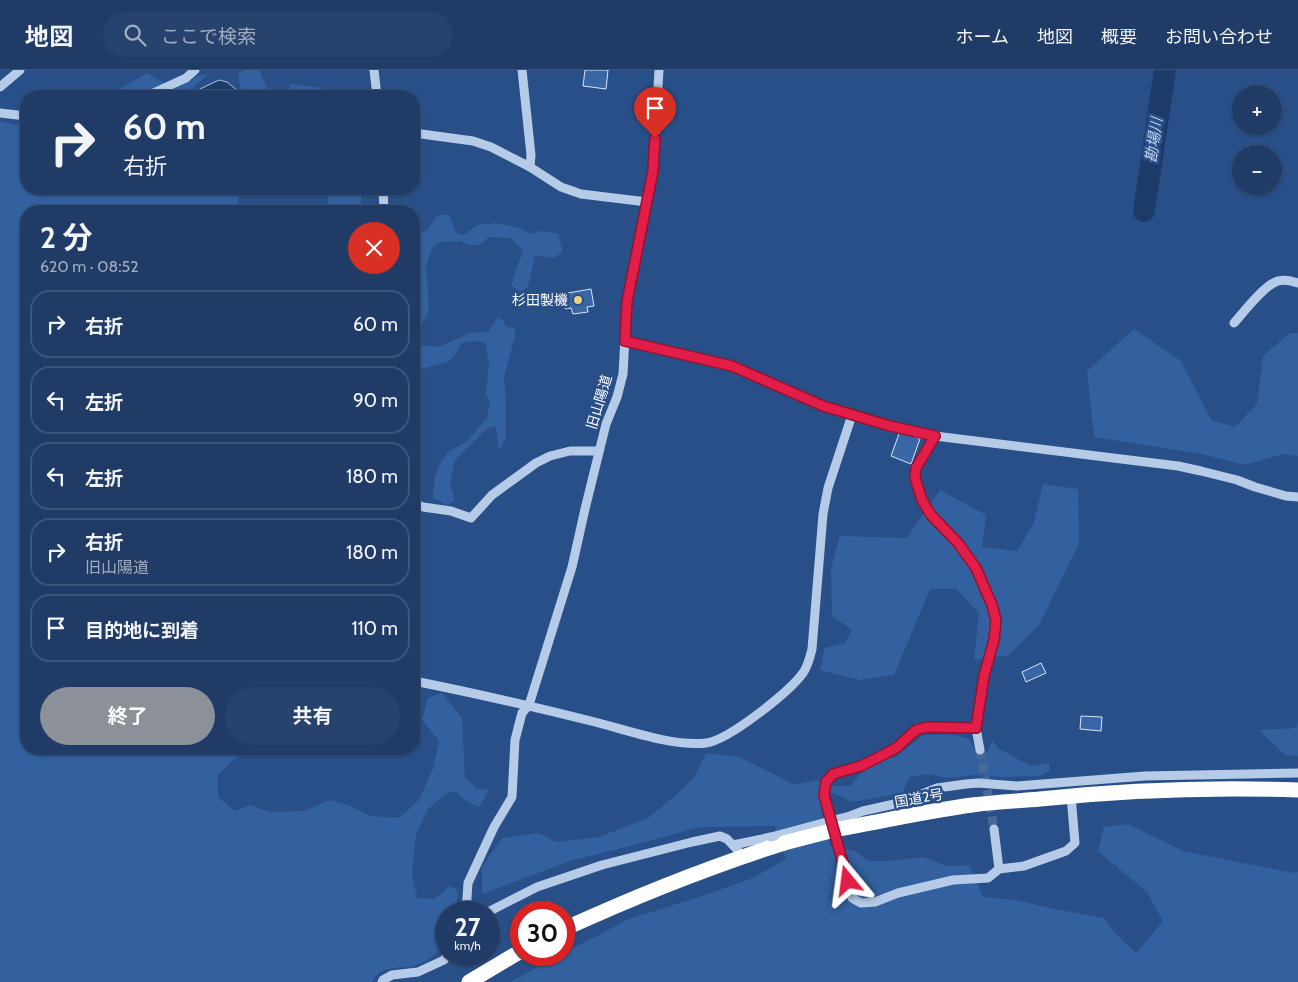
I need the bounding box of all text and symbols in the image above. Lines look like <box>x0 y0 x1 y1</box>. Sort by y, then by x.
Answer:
search box <box>103 12 453 57</box>
icon: search <box>121 21 149 49</box>
text: 地図 <box>25 22 73 51</box>
text: ここで検索 <box>161 25 256 48</box>
text: ホーム <box>956 26 1009 48</box>
text: 地図 <box>1037 26 1073 48</box>
text: 概要 <box>1101 26 1137 48</box>
text: お問い合わせ <box>1165 26 1273 48</box>
map controls <box>1232 85 1282 195</box>
button: + <box>1232 85 1282 135</box>
pin <box>634 87 676 138</box>
icon: arrive <box>641 94 669 122</box>
text: 60 m <box>123 105 206 148</box>
icon: right <box>40 110 105 175</box>
water label: 勘場川 <box>1142 114 1166 164</box>
button: − <box>1232 145 1282 195</box>
text: 右折 <box>123 153 167 180</box>
text: 2 分 <box>40 219 93 256</box>
button: close <box>348 222 400 274</box>
text: 620 m · 08:52 <box>40 257 139 276</box>
place label: 杉田製機 <box>512 291 568 309</box>
marker: 杉田製機 <box>572 294 584 306</box>
icon: right <box>42 310 70 338</box>
text: 60 m <box>353 313 398 336</box>
text: 右折 <box>85 315 123 338</box>
street label: 旧山陽道 <box>582 373 616 431</box>
icon: left <box>42 386 70 414</box>
text: 90 m <box>353 389 398 412</box>
text: 左折 <box>85 391 123 414</box>
icon: left <box>42 462 70 490</box>
text: 180 m <box>346 465 398 488</box>
text: 左折 <box>85 467 123 490</box>
text: 右折 <box>85 531 123 554</box>
icon: right <box>42 538 70 566</box>
text: 180 m <box>346 541 398 564</box>
text: 旧山陽道 <box>85 558 149 577</box>
icon: arrive <box>42 614 70 642</box>
text: 110 m <box>351 617 398 640</box>
text: 目的地に到着 <box>85 619 199 642</box>
button: 終了 <box>40 687 215 745</box>
button: 共有 <box>225 687 400 745</box>
street label: 国道2号 <box>893 785 945 811</box>
position arrow <box>821 854 873 906</box>
speed limit sign: 30 <box>510 901 575 966</box>
text: 27 <box>455 912 480 942</box>
text: km/h <box>454 938 481 953</box>

